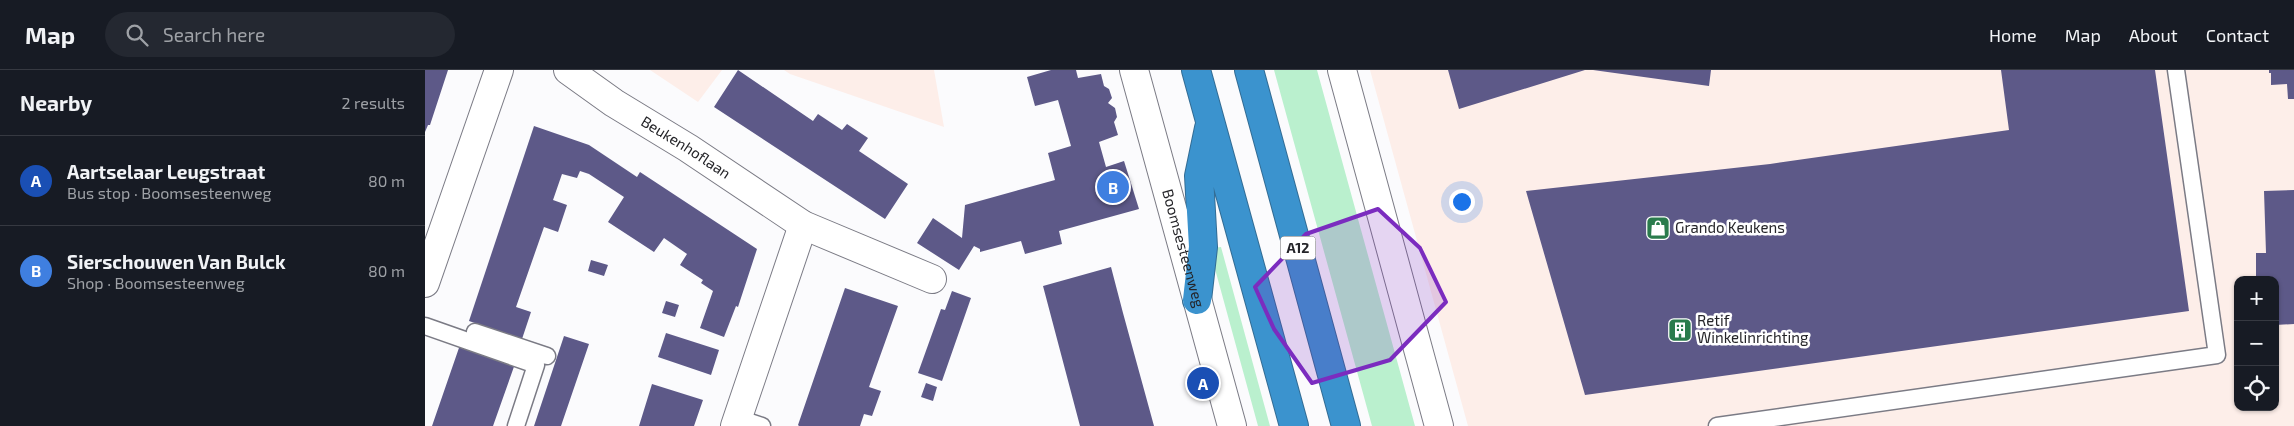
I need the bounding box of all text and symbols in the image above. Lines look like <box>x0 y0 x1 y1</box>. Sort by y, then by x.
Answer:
search box <box>105 12 455 57</box>
text: Map <box>25 20 75 49</box>
icon: search <box>123 21 151 49</box>
text: Search here <box>163 23 265 46</box>
text: Home <box>1989 24 2037 46</box>
text: Map <box>2065 24 2101 46</box>
text: About <box>2129 24 2178 46</box>
text: Contact <box>2206 24 2269 46</box>
text: Nearby <box>20 90 92 115</box>
text: 2 results <box>342 93 405 112</box>
street label: Beukenhoflaan <box>638 112 734 182</box>
text: Aartselaar Leugstraat <box>67 160 265 183</box>
pin: B <box>1097 168 1129 206</box>
text: A <box>31 171 41 190</box>
text: 80 m <box>368 171 405 190</box>
text: Bus stop · Boomsesteenweg <box>67 183 271 202</box>
street label: Boomsesteenweg <box>1159 187 1209 310</box>
your location <box>1449 189 1475 215</box>
shop icon: Grando Keukens <box>1645 215 1671 241</box>
place label: Grando Keukens <box>1675 218 1785 236</box>
road number: A12 <box>1281 237 1315 260</box>
text: Sierschouwen Van Bulck <box>67 250 286 273</box>
text: B <box>31 261 41 280</box>
text: 80 m <box>368 261 405 280</box>
text: Shop · Boomsesteenweg <box>67 273 245 292</box>
map controls <box>2234 276 2279 411</box>
button: + <box>2234 276 2279 321</box>
place label: Retif Winkelinrichting <box>1697 311 1809 346</box>
building icon: Retif Winkelinrichting <box>1667 317 1693 343</box>
button: − <box>2234 321 2279 366</box>
pin: A <box>1187 364 1219 402</box>
button: locate <box>2234 366 2279 411</box>

